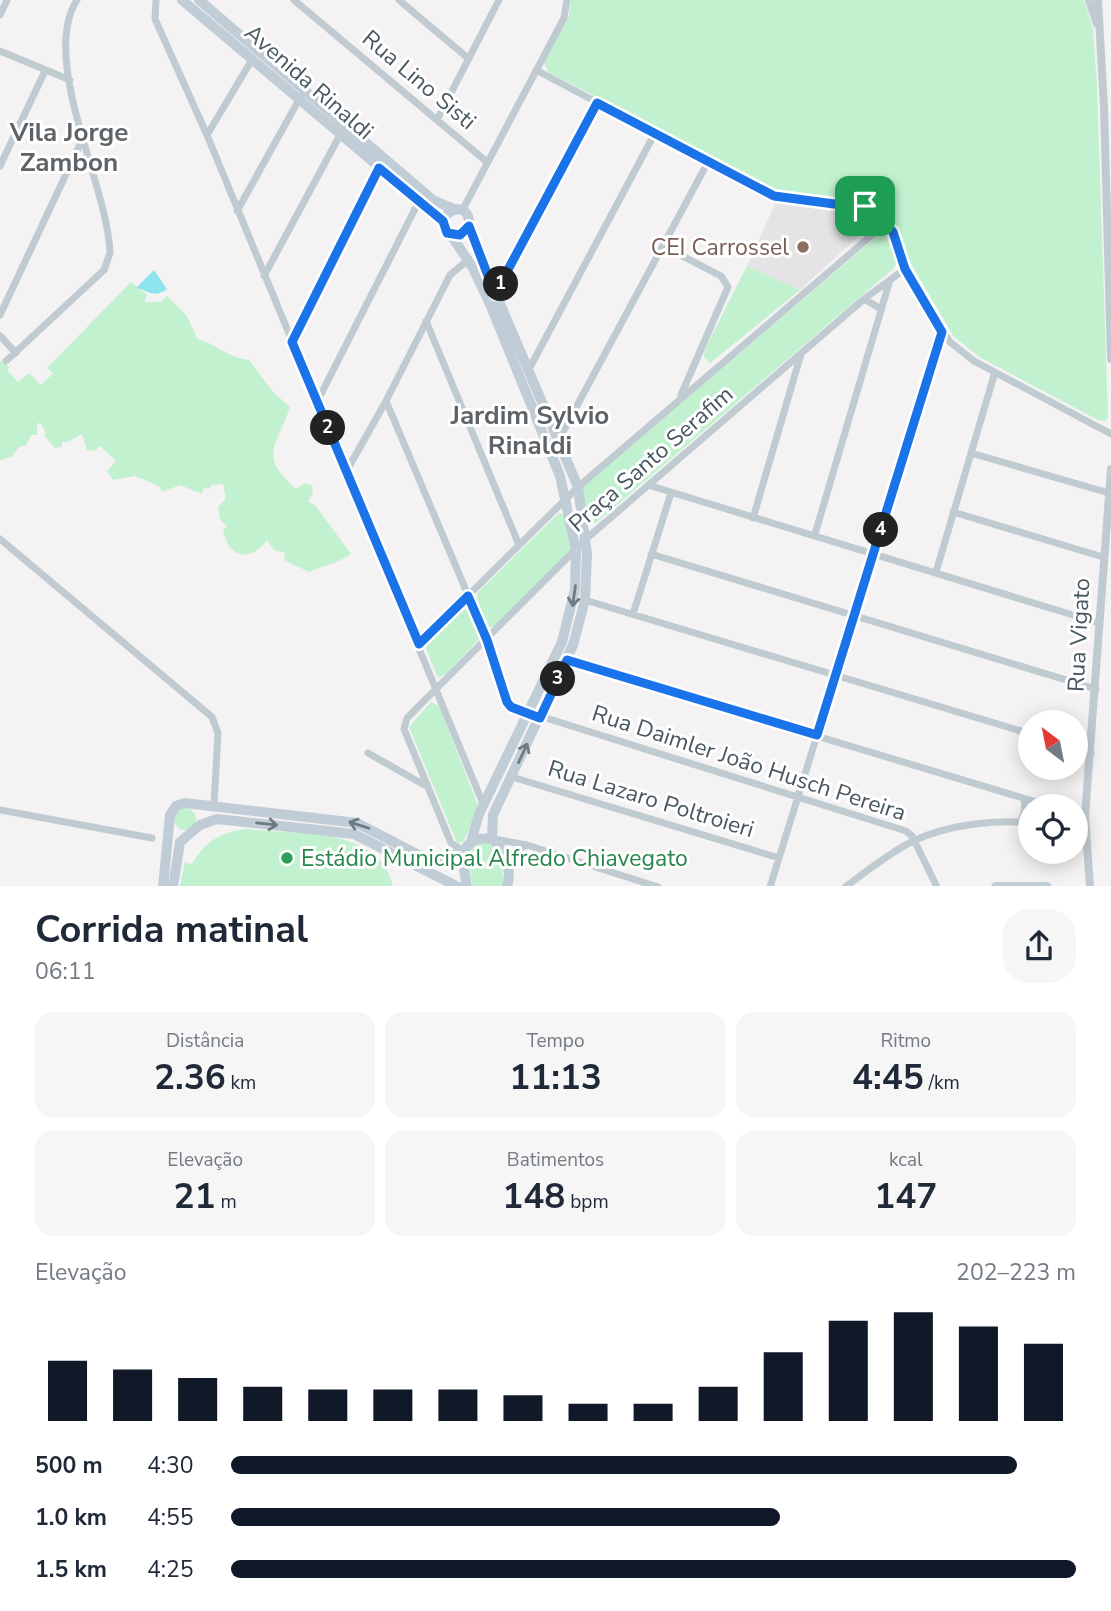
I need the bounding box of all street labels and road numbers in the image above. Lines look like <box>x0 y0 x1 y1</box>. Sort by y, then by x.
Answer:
street label: Avenida Rinaldi <box>238 17 380 147</box>
street label: Rua Lino Sisti <box>355 23 483 137</box>
street label: Praça Santo Serafim <box>562 379 740 539</box>
street label: Rua Vigato <box>1061 577 1097 693</box>
street label: Rua Daimler João Husch Pereira <box>588 698 910 828</box>
street label: Rua Lazaro Poltroieri <box>544 753 758 845</box>

